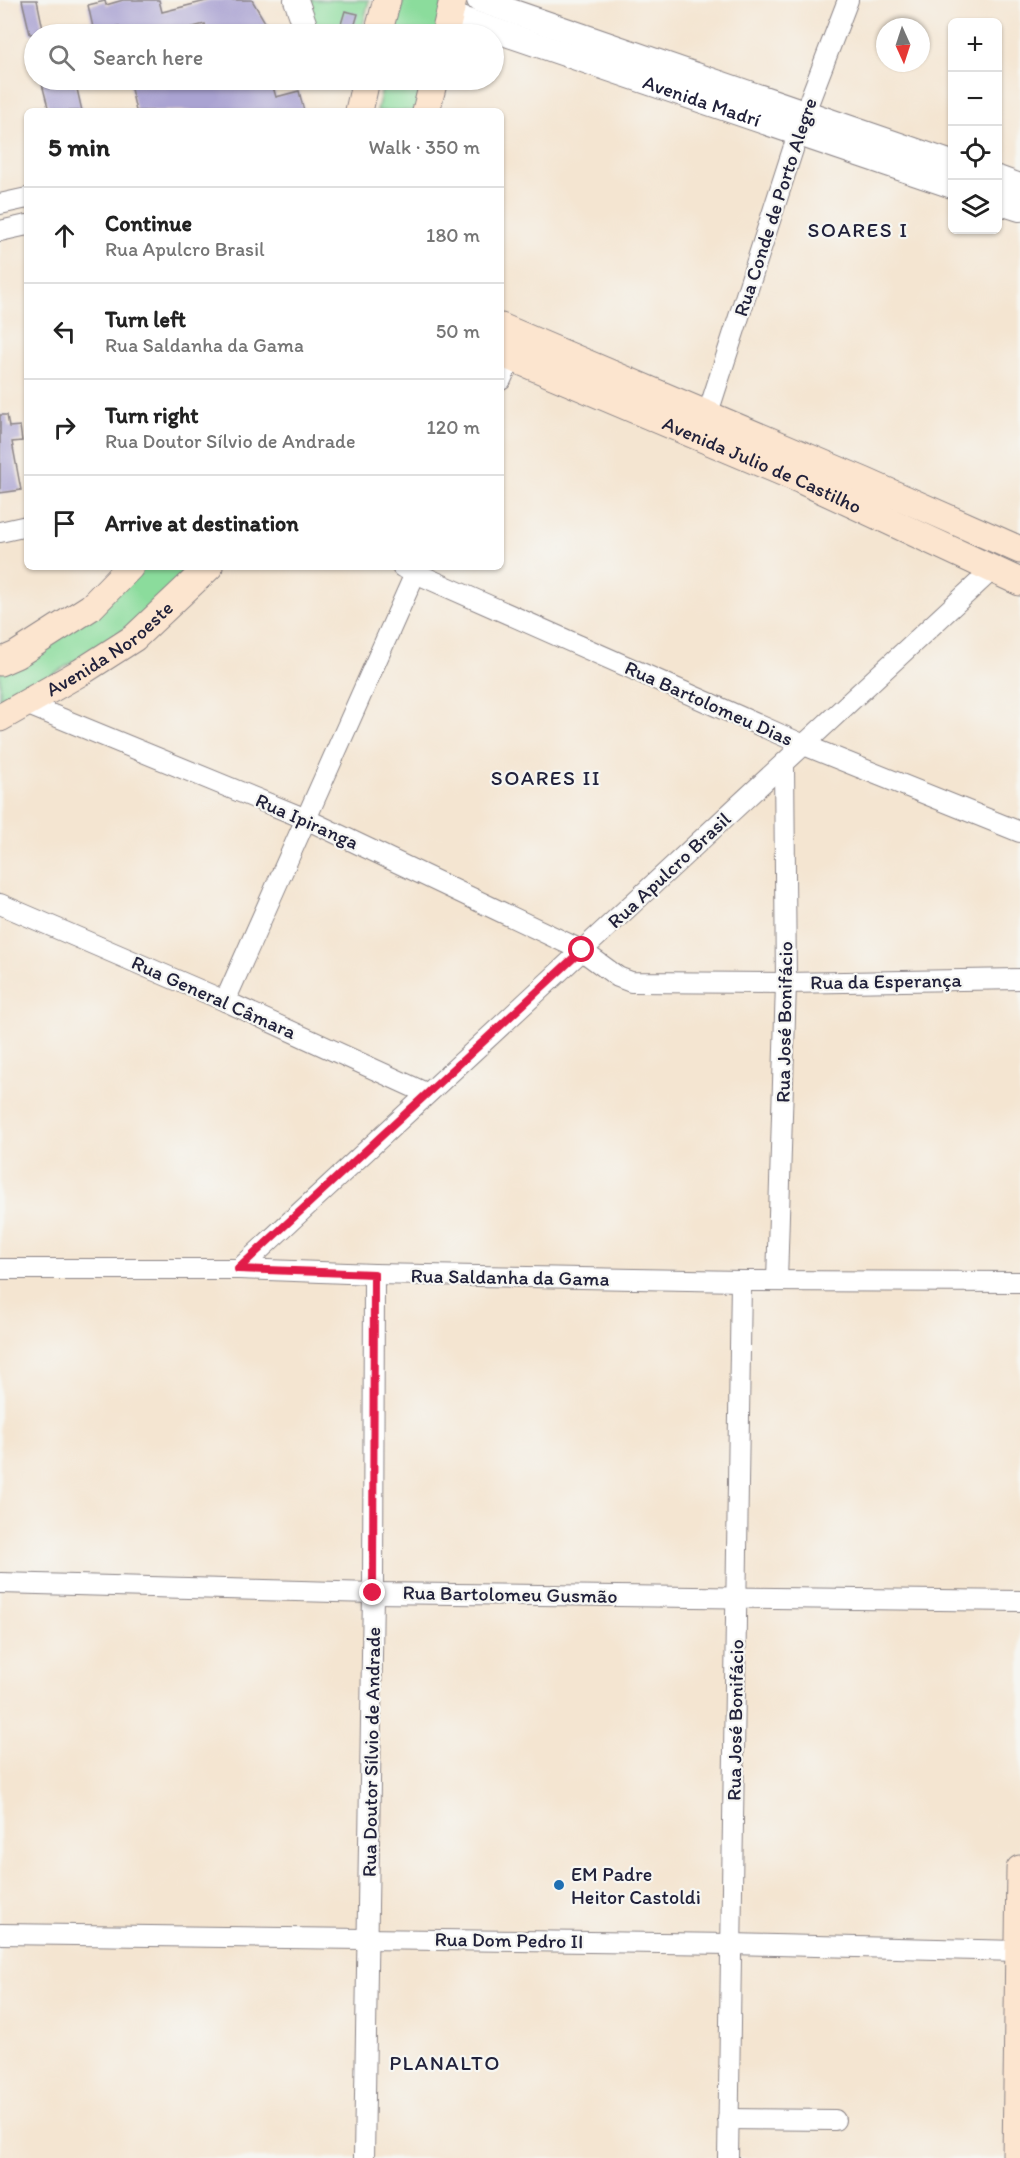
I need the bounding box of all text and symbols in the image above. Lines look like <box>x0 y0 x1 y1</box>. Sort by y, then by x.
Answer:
north arrow <box>876 18 930 72</box>
map controls <box>948 18 1002 234</box>
button: + <box>948 18 1002 72</box>
search box <box>24 24 504 90</box>
icon: search <box>45 41 78 74</box>
text: Search here <box>93 44 203 71</box>
street label: Avenida Madrí <box>640 70 764 132</box>
button: − <box>948 72 1002 126</box>
street label: Rua Conde de Porto Alegre <box>728 95 822 319</box>
button: locate <box>948 126 1002 180</box>
text: 5 min <box>48 131 110 163</box>
text: Walk · 350 m <box>369 135 480 159</box>
button: layers <box>948 180 1002 234</box>
text: Continue <box>105 210 192 237</box>
district label: SOARES I <box>808 217 909 242</box>
icon: ahead <box>48 219 81 252</box>
text: 180 m <box>426 223 480 247</box>
text: Rua Apulcro Brasil <box>105 237 265 261</box>
text: Turn left <box>105 306 186 333</box>
icon: left <box>48 315 81 348</box>
text: 50 m <box>436 319 480 343</box>
text: Rua Saldanha da Gama <box>105 333 304 357</box>
text: Turn right <box>105 402 199 429</box>
icon: right <box>48 411 81 444</box>
street label: Avenida Julio de Castilho <box>659 411 866 519</box>
text: 120 m <box>427 415 480 439</box>
text: Rua Doutor Sílvio de Andrade <box>105 429 356 453</box>
icon: arrive <box>48 507 81 540</box>
text: Arrive at destination <box>105 510 299 537</box>
street label: Avenida Noroeste <box>42 596 178 701</box>
street label: Rua Bartolomeu Dias <box>621 655 797 751</box>
district label: SOARES II <box>491 765 601 790</box>
street label: Rua Ipiranga <box>252 788 362 854</box>
street label: Rua Apulcro Brasil <box>602 807 736 933</box>
route start <box>568 936 594 962</box>
street label: Rua José Bonifácio <box>771 941 797 1103</box>
street label: Rua General Câmara <box>128 950 301 1044</box>
street label: Rua da Esperança <box>810 968 963 994</box>
street label: Rua Saldanha da Gama <box>410 1263 610 1291</box>
route end <box>359 1579 385 1605</box>
street label: Rua Bartolomeu Gusmão <box>402 1580 618 1608</box>
street label: Rua Doutor Sílvio de Andrade <box>357 1627 385 1877</box>
street label: Rua José Bonifácio <box>722 1639 748 1801</box>
place label: EM Padre Heitor Castoldi <box>571 1862 701 1909</box>
marker: EM Padre Heitor Castoldi <box>552 1878 566 1892</box>
street label: Rua Dom Pedro II <box>434 1927 584 1953</box>
district label: PLANALTO <box>389 2050 501 2075</box>

